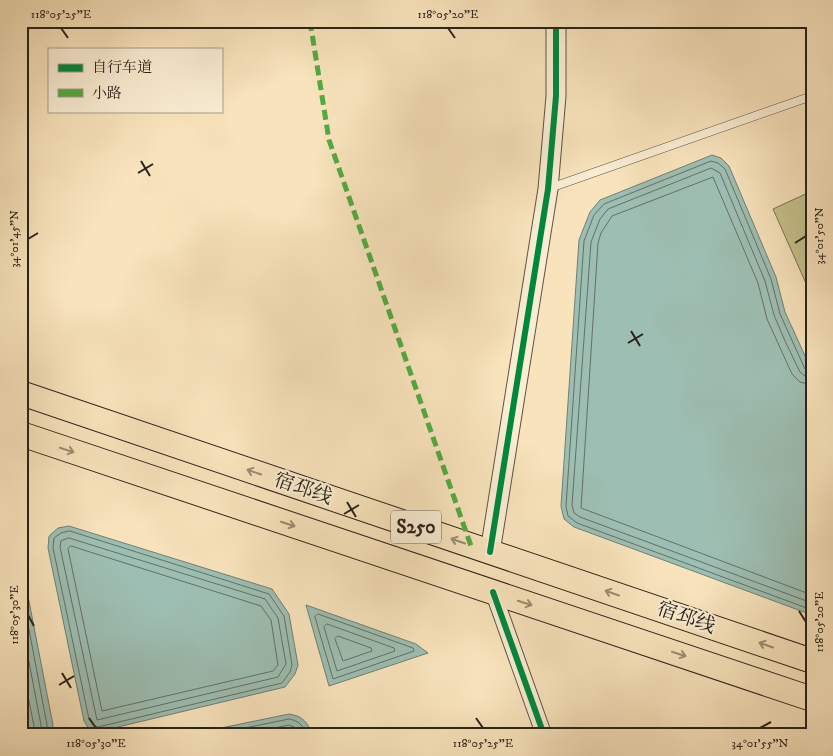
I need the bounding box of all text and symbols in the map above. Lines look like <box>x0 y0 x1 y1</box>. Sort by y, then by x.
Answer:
text: 118°05'25"E <box>31 7 92 22</box>
text: 118°05'20"E <box>418 7 479 22</box>
legend <box>48 48 222 112</box>
text: 自行车道 <box>92 58 152 77</box>
text: 小路 <box>92 84 122 103</box>
text: 34°01'50"N <box>812 207 827 265</box>
text: 34°01'45"N <box>7 210 22 268</box>
one-way arrow <box>59 446 75 455</box>
one-way arrow <box>247 467 262 476</box>
street label: 宿邳线 <box>271 467 335 511</box>
road number: S250 <box>391 511 441 544</box>
one-way arrow <box>280 519 296 529</box>
one-way arrow <box>450 536 466 545</box>
text: 118°05'30"E <box>7 585 22 645</box>
one-way arrow <box>604 588 620 597</box>
text: 118°05'20"E <box>812 591 827 652</box>
street label: 宿邳线 <box>654 596 718 640</box>
one-way arrow <box>517 599 532 608</box>
one-way arrow <box>758 640 774 649</box>
one-way arrow <box>671 650 687 659</box>
text: 118°05'30"E <box>66 736 126 751</box>
text: 118°05'25"E <box>453 736 514 751</box>
text: 34°01'55"N <box>732 736 789 751</box>

